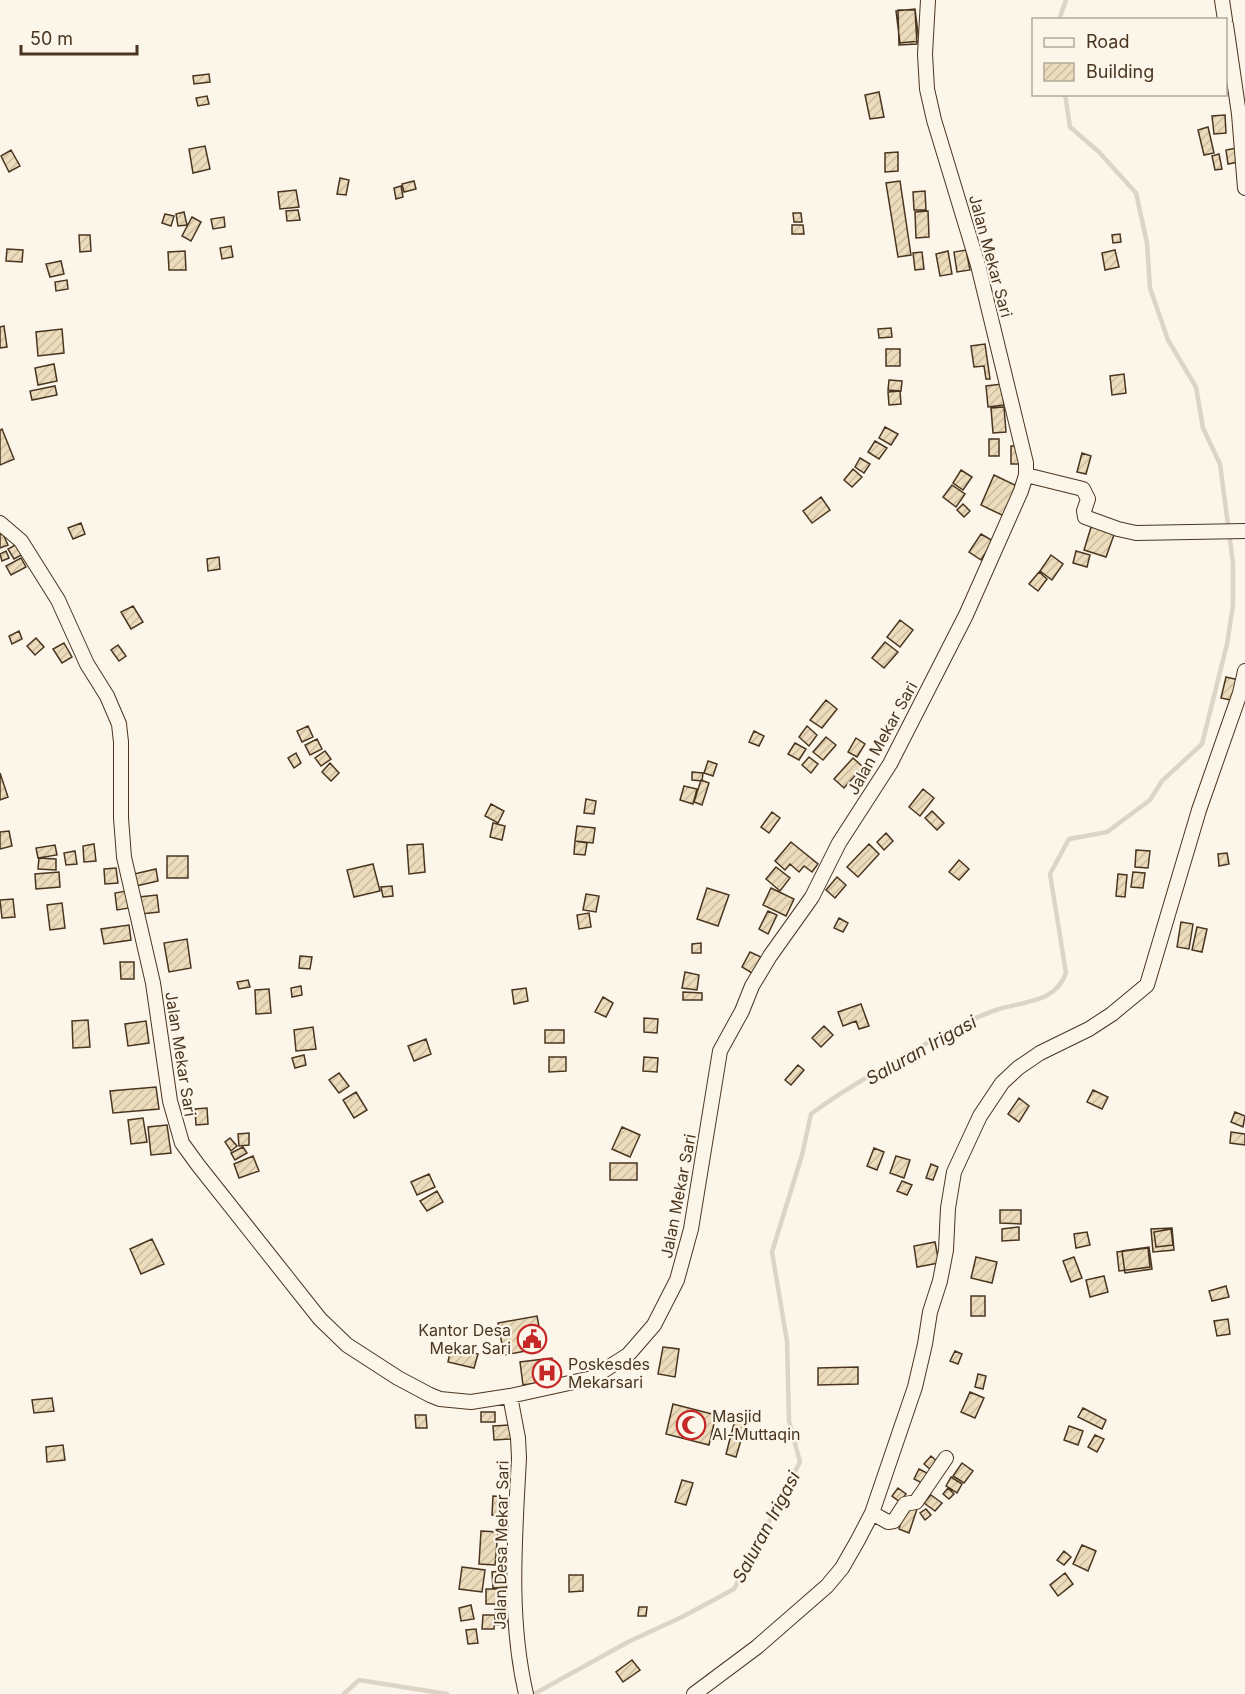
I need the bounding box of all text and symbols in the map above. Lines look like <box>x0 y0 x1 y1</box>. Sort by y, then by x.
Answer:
scale bar <box>21 18 136 56</box>
legend <box>1032 18 1227 96</box>
text: 50 m <box>30 28 73 49</box>
text: Road <box>1086 31 1129 52</box>
text: Building <box>1086 61 1154 82</box>
street label: Jalan Mekar Sari <box>965 192 1017 320</box>
street label: Jalan Mekar Sari <box>843 678 921 798</box>
street label: Jalan Mekar Sari <box>161 990 201 1118</box>
water label: Saluran Irigasi <box>862 1011 980 1089</box>
street label: Jalan Mekar Sari <box>656 1132 700 1260</box>
place label: Kantor Desa Mekar Sari <box>418 1320 511 1358</box>
public building icon: Kantor Desa Mekar Sari <box>516 1323 548 1355</box>
place label: Poskesdes Mekarsari <box>568 1354 650 1392</box>
hospital icon: Poskesdes Mekarsari <box>531 1357 563 1389</box>
place label: Masjid Al-Muttaqin <box>712 1406 800 1444</box>
mosque icon: Masjid Al-Muttaqin <box>675 1409 707 1441</box>
street label: Jalan Desa Mekar Sari <box>490 1460 512 1630</box>
water label: Saluran Irigasi <box>728 1467 804 1586</box>

